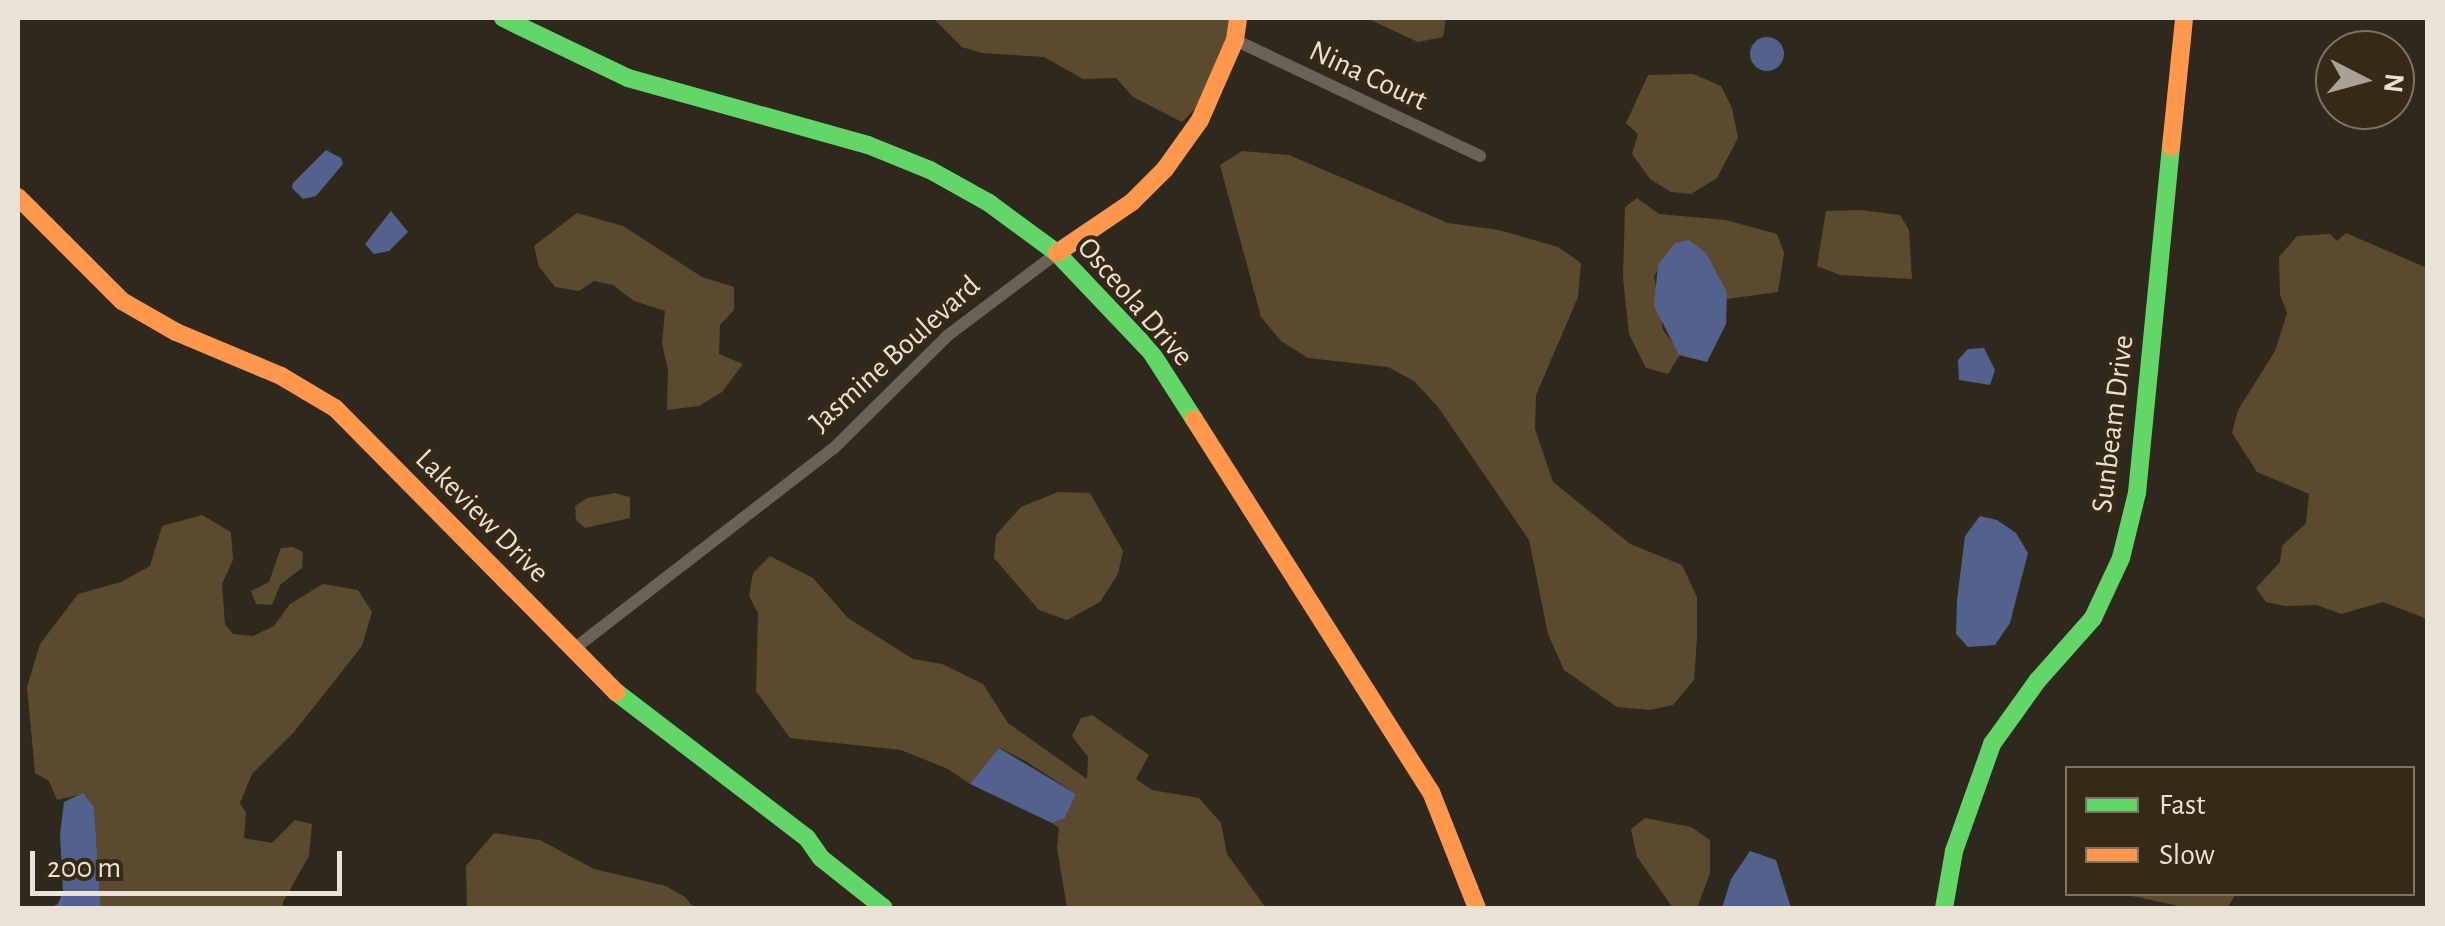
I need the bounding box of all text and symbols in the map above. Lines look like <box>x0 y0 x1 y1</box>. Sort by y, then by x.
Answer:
north arrow <box>2315 30 2415 130</box>
street label: Nina Court <box>1303 33 1433 119</box>
text: N <box>2378 72 2408 94</box>
street label: Osceola Drive <box>1069 230 1201 374</box>
street label: Jasmine Boulevard <box>802 268 988 440</box>
street label: Sunbeam Drive <box>2084 333 2142 515</box>
street label: Lakeview Drive <box>407 441 557 591</box>
legend <box>2065 766 2415 896</box>
text: Fast <box>2159 790 2206 820</box>
scale bar <box>35 831 348 893</box>
text: Slow <box>2159 840 2215 870</box>
text: 200 m <box>47 853 121 883</box>

